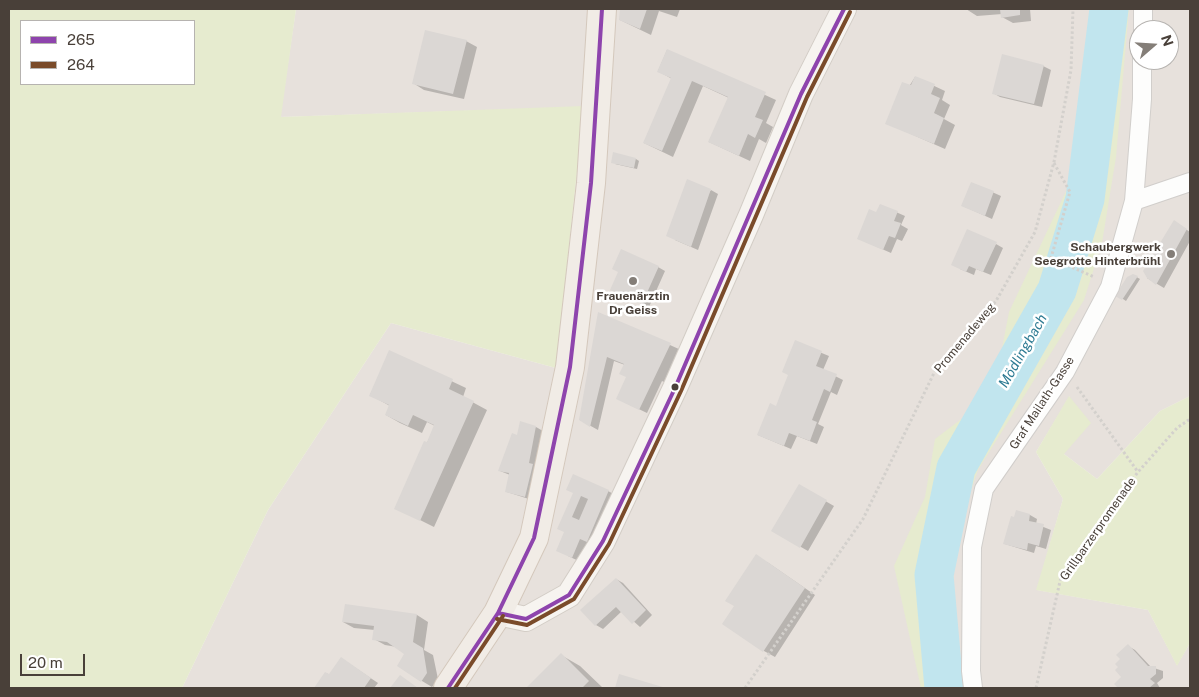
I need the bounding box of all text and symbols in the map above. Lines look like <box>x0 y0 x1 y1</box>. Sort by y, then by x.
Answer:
legend <box>20 20 195 85</box>
north arrow <box>1129 20 1179 70</box>
text: 265 <box>67 31 95 48</box>
text: N <box>1158 33 1177 48</box>
text: 264 <box>67 56 95 73</box>
place label: Schaubergwerk Seegrotte Hinterbrühl <box>1034 240 1161 268</box>
marker: Schaubergwerk Seegrotte Hinterbrühl <box>1165 248 1177 260</box>
marker: Frauenärztin Dr Geiss <box>627 275 639 287</box>
place label: Frauenärztin Dr Geiss <box>596 289 670 317</box>
street label: Promenadeweg <box>931 300 999 376</box>
water label: Mödlingbach <box>995 311 1051 391</box>
street label: Graf Mailath-Gasse <box>1007 354 1077 452</box>
unlabelled marker <box>670 382 680 392</box>
street label: Grillparzerpromenade <box>1057 475 1139 583</box>
scale bar <box>22 644 88 676</box>
text: 20 m <box>28 654 63 671</box>

